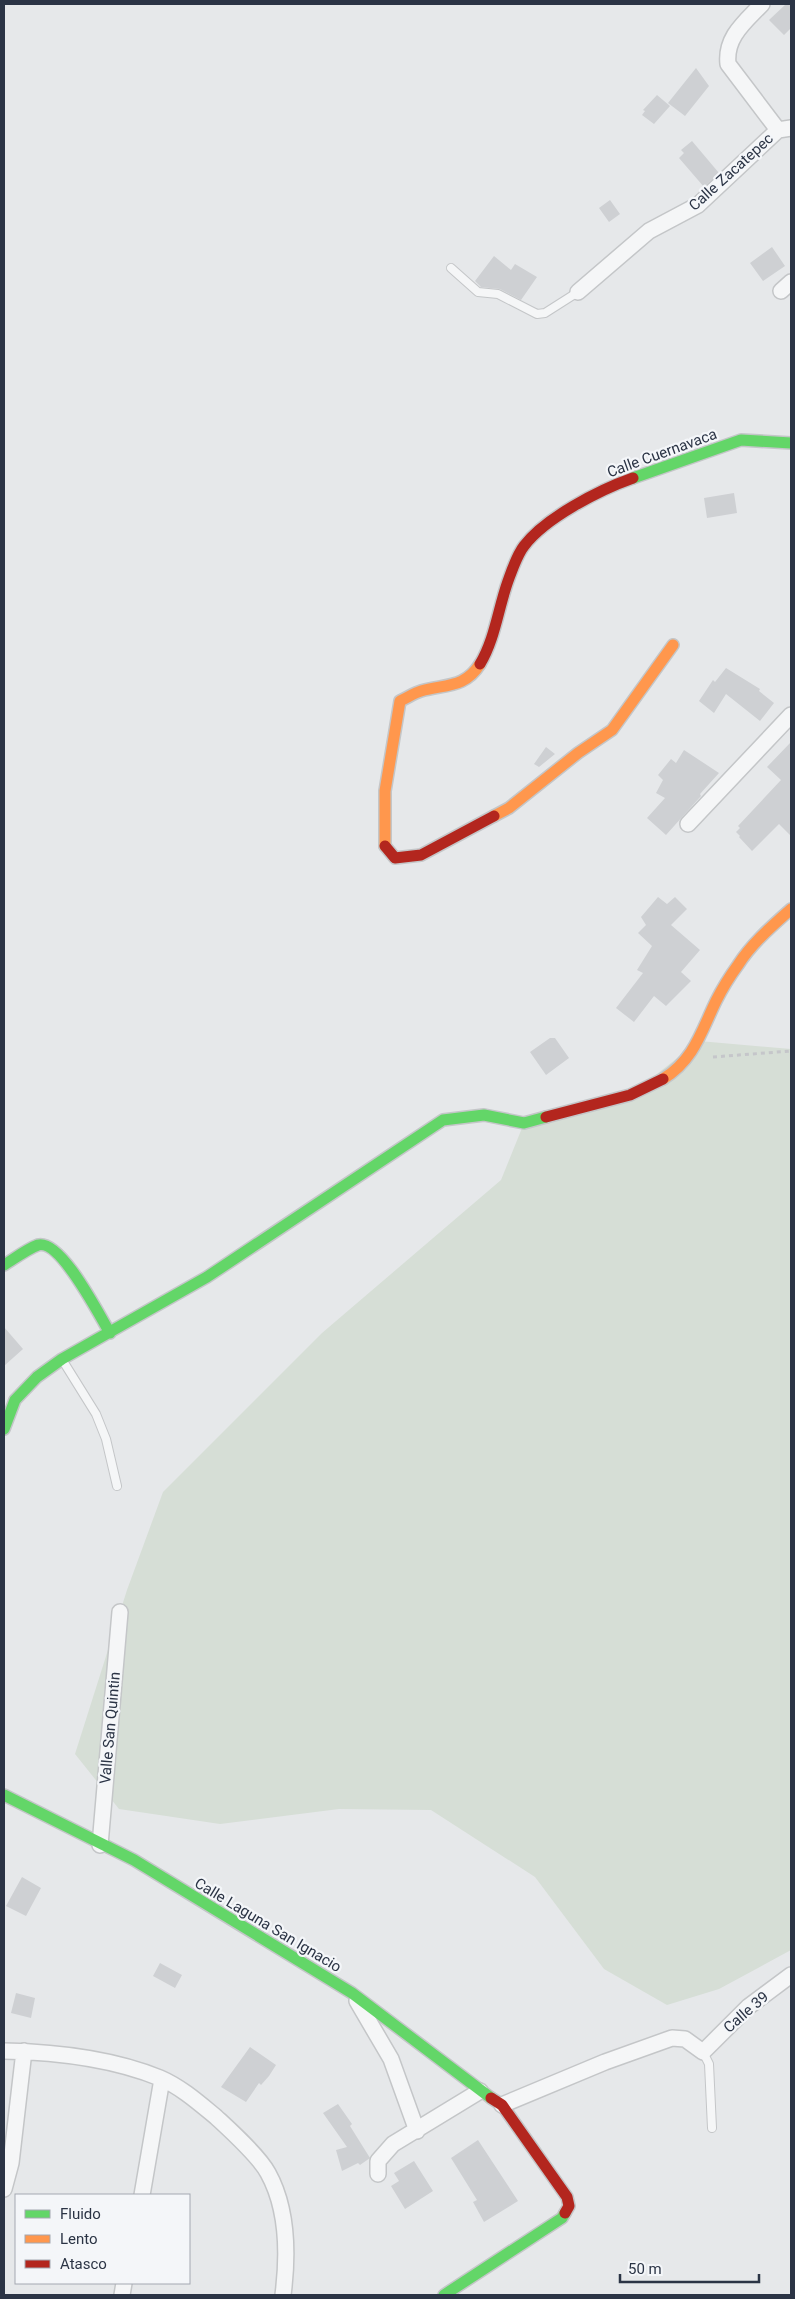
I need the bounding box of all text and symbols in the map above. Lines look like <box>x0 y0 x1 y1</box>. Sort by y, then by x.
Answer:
street label: Calle Zacatepec <box>685 129 777 215</box>
street label: Calle Cuernavaca <box>605 425 719 481</box>
street label: Valle San Quintin <box>96 1671 124 1785</box>
street label: Calle Laguna San Ignacio <box>191 1874 345 1976</box>
street label: Calle 39 <box>720 1988 772 2036</box>
legend <box>15 2194 190 2284</box>
text: Fluido <box>60 2205 101 2223</box>
text: Lento <box>60 2230 98 2248</box>
scale bar <box>620 2252 759 2284</box>
text: Atasco <box>60 2255 107 2273</box>
text: 50 m <box>628 2260 662 2278</box>

